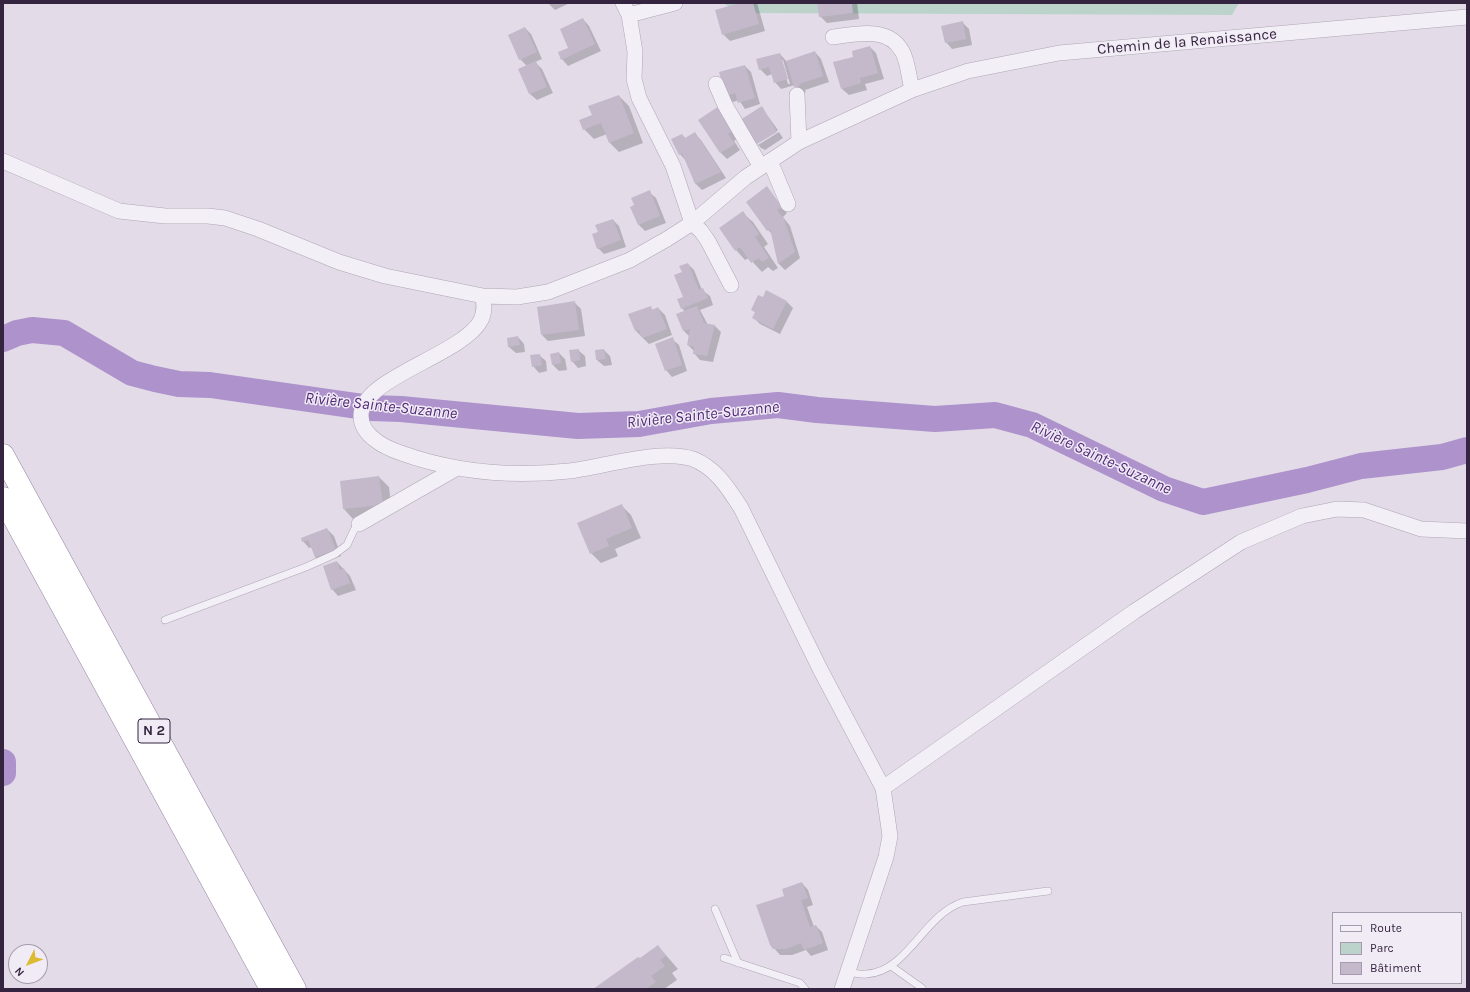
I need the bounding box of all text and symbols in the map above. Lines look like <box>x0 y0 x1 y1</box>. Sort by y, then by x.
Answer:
street label: Chemin de la Renaissance <box>1096 25 1278 59</box>
water label: Rivière Sainte-Suzanne <box>304 388 458 424</box>
water label: Rivière Sainte-Suzanne <box>626 397 780 433</box>
water label: Rivière Sainte-Suzanne <box>1028 417 1174 499</box>
road number: N 2 <box>138 719 170 743</box>
legend <box>1332 912 1462 984</box>
text: Route <box>1370 921 1402 935</box>
text: Parc <box>1370 941 1394 955</box>
north arrow <box>8 944 48 984</box>
text: Bâtiment <box>1370 961 1421 975</box>
text: N <box>12 964 27 979</box>

